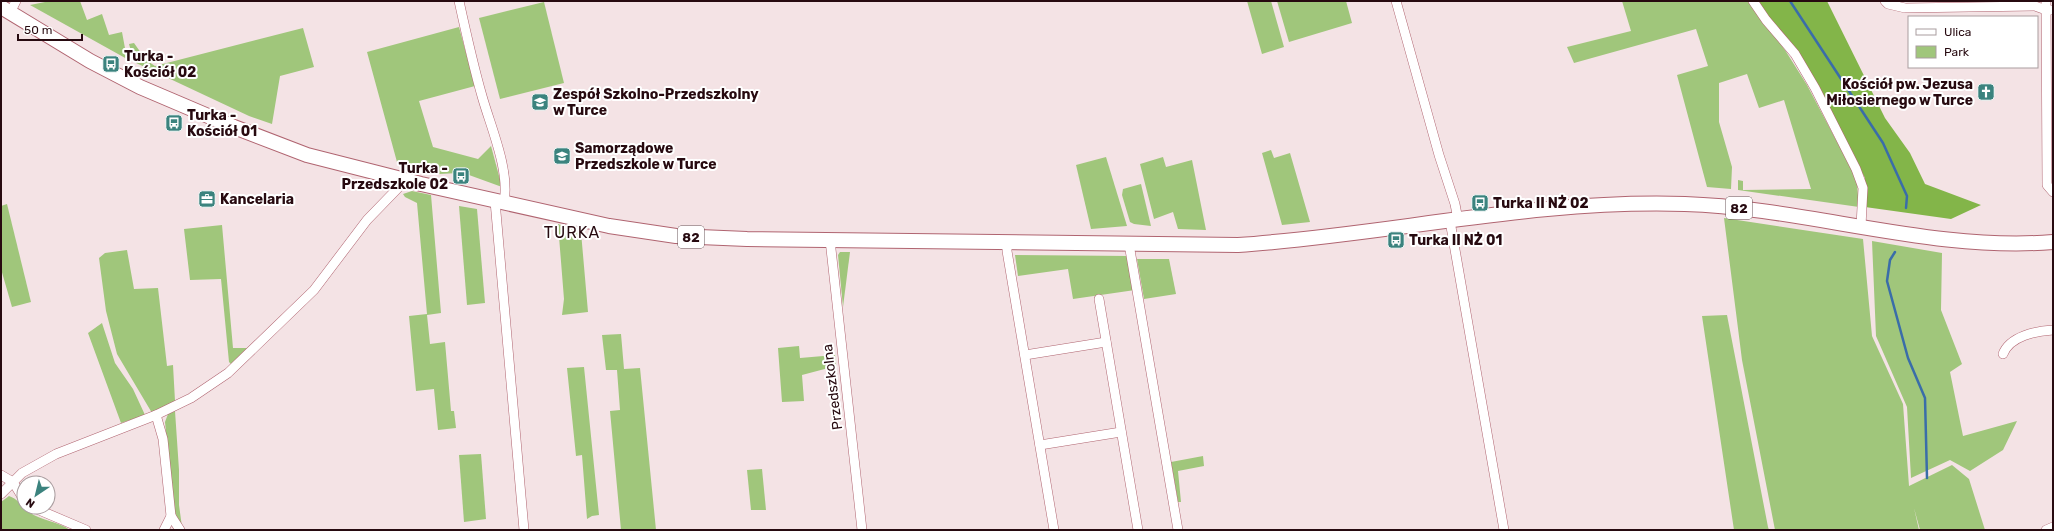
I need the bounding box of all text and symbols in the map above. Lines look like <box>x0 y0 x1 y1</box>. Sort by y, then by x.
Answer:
scale bar <box>18 16 82 42</box>
legend <box>1908 16 2038 68</box>
text: 50 m <box>24 23 52 37</box>
text: Ulica <box>1944 25 1971 39</box>
text: Park <box>1944 45 1970 59</box>
place label: Turka - Kościół 02 <box>124 48 196 81</box>
bus stop icon: Turka - Kościół 02 <box>101 54 121 74</box>
place label: Kościół pw. Jezusa Miłosiernego w Turce <box>1826 76 1973 109</box>
church icon: Kościół pw. Jezusa Miłosiernego w Turce <box>1976 82 1996 102</box>
place label: Zespół Szkolno-Przedszkolny w Turce <box>553 86 759 119</box>
school or university icon: Zespół Szkolno-Przedszkolny w Turce <box>530 92 550 112</box>
place label: Turka - Kościół 01 <box>187 107 257 140</box>
bus stop icon: Turka - Kościół 01 <box>164 113 184 133</box>
place label: Samorządowe Przedszkole w Turce <box>575 140 717 173</box>
school or university icon: Samorządowe Przedszkole w Turce <box>552 146 572 166</box>
place label: Turka - Przedszkole 02 <box>342 160 448 193</box>
bus stop icon: Turka - Przedszkole 02 <box>451 166 471 186</box>
office icon: Kancelaria <box>197 189 217 209</box>
place label: Kancelaria <box>220 191 294 208</box>
bus stop icon: Turka II NŻ 02 <box>1470 193 1490 213</box>
place label: Turka II NŻ 02 <box>1493 194 1589 212</box>
road number: 82 <box>1726 197 1752 219</box>
district label: TURKA <box>544 223 600 242</box>
road number: 82 <box>678 226 704 248</box>
bus stop icon: Turka II NŻ 01 <box>1386 230 1406 250</box>
place label: Turka II NŻ 01 <box>1409 231 1502 249</box>
street label: Przedszkolna <box>819 343 846 431</box>
north arrow <box>16 475 56 515</box>
text: N <box>24 495 38 510</box>

